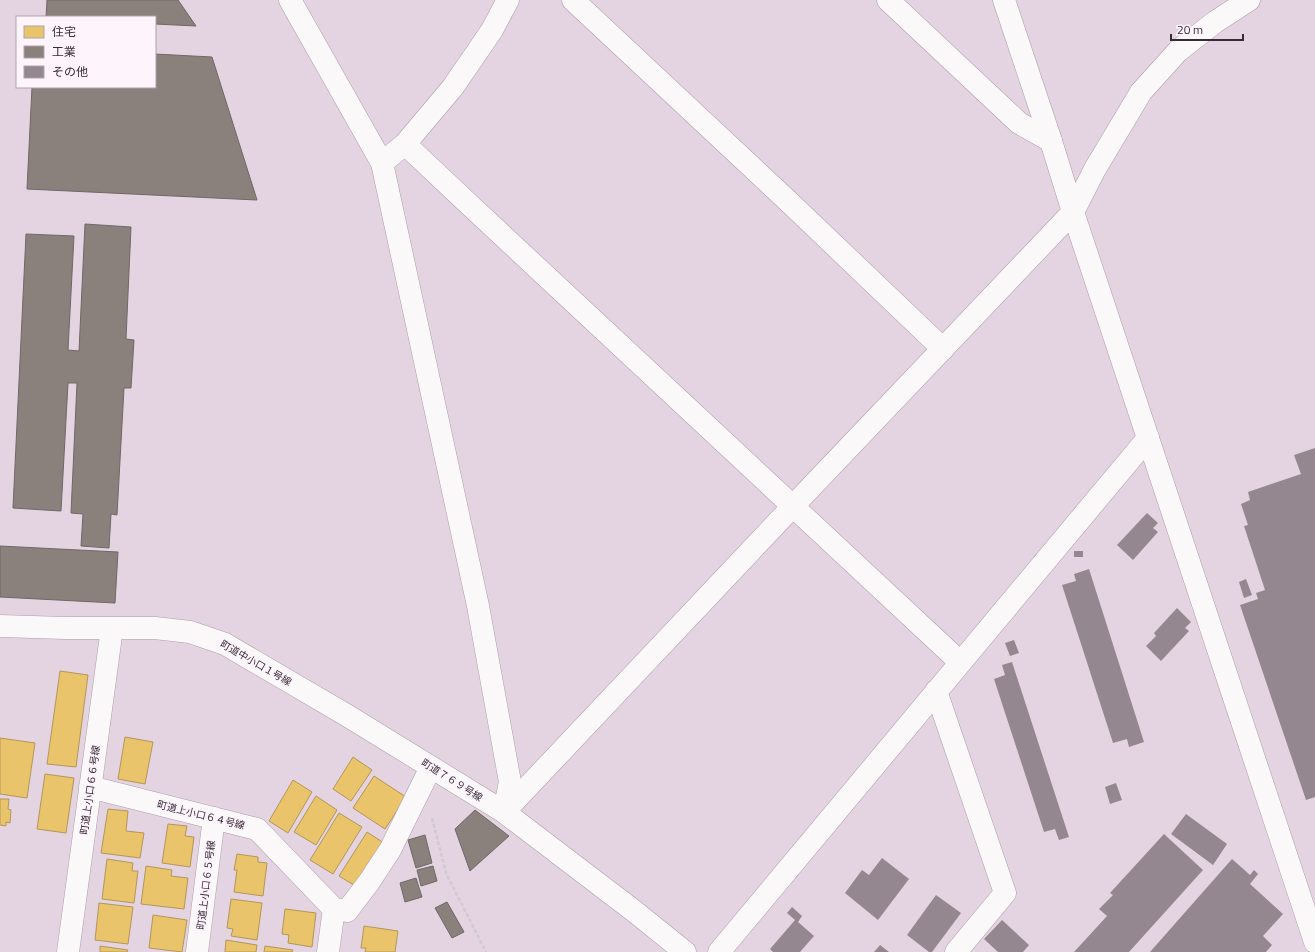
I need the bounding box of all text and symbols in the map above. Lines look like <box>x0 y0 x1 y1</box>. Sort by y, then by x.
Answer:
legend <box>16 16 156 88</box>
scale bar <box>1171 16 1243 42</box>
text: 20 m <box>1177 20 1203 39</box>
text: 住宅 <box>52 22 76 41</box>
text: 工業 <box>52 42 76 61</box>
text: その他 <box>52 62 88 81</box>
street label: 町道中小口１号線 <box>218 637 294 689</box>
street label: 町道上小口６６号線 <box>76 744 104 836</box>
street label: 町道７６９号線 <box>418 755 486 805</box>
street label: 町道上小口６４号線 <box>156 797 246 833</box>
street label: 町道上小口６５号線 <box>193 839 219 931</box>

